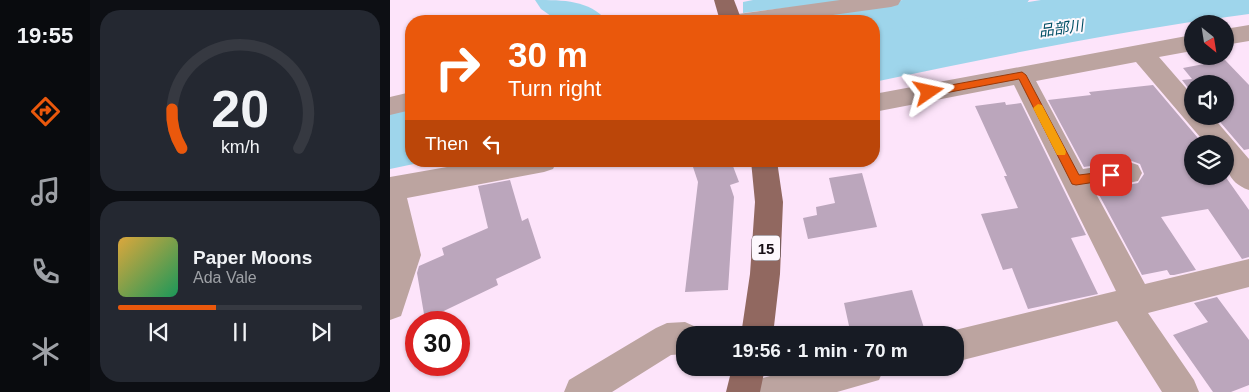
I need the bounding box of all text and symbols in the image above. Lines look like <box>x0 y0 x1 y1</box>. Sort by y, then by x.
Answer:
north arrow <box>1184 15 1234 65</box>
map controls <box>1184 15 1234 185</box>
water label: 品部川 <box>1038 16 1086 40</box>
text: 19:55 <box>17 23 73 48</box>
icon: right <box>425 35 490 100</box>
text: 30 m <box>508 35 588 74</box>
position arrow <box>902 65 954 117</box>
button: sound <box>1184 75 1234 125</box>
text: Turn right <box>508 76 601 101</box>
text: 20 <box>211 80 269 138</box>
icon: directions <box>28 94 63 129</box>
icon: left <box>478 130 506 158</box>
text: Then <box>425 133 468 154</box>
button: layers <box>1184 135 1234 185</box>
text: km/h <box>221 137 259 157</box>
pin <box>1090 154 1132 196</box>
icon: arrive <box>1097 161 1125 189</box>
icon: music <box>28 174 63 209</box>
road number: 15 <box>752 236 780 260</box>
text: Paper Moons <box>193 247 312 268</box>
icon: phone <box>28 254 63 289</box>
text: Ada Vale <box>193 269 257 286</box>
speed limit sign: 30 <box>405 311 470 376</box>
icon: previous <box>145 318 173 346</box>
icon: pause <box>226 318 254 346</box>
icon: next <box>307 318 335 346</box>
icon: climate <box>28 334 63 369</box>
text: 19:56 · 1 min · 70 m <box>732 340 908 361</box>

